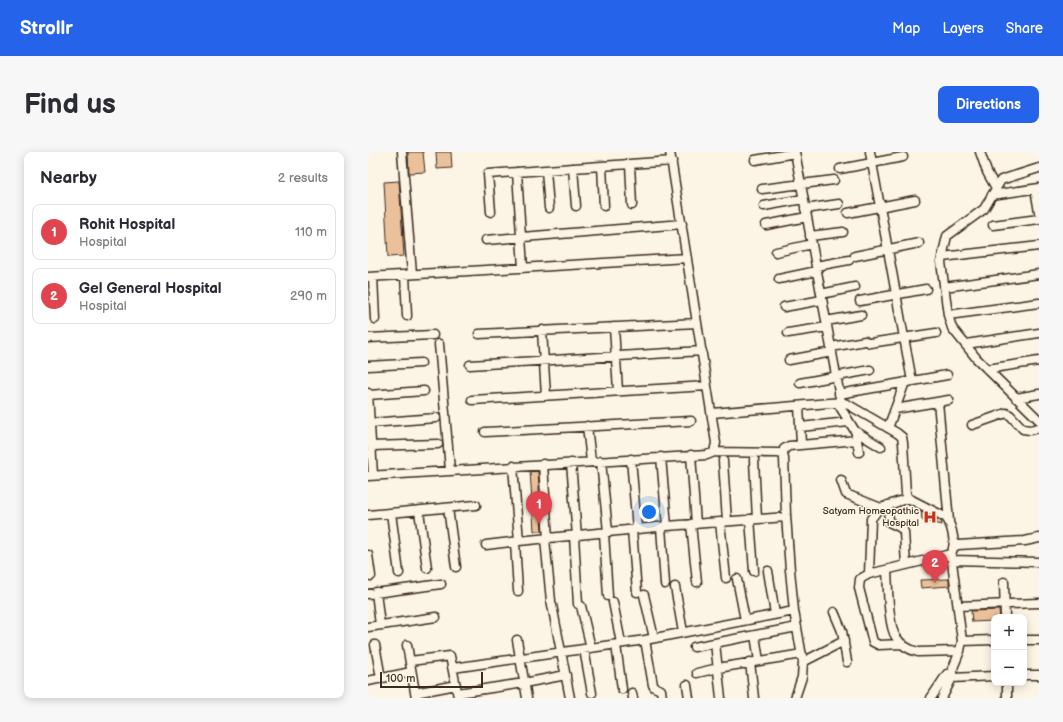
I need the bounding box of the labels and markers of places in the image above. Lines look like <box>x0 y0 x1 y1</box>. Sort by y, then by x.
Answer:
pin: 1 <box>526 491 552 524</box>
place label: Satyam Homeopathic Hospital <box>823 505 919 529</box>
hospital icon: Satyam Homeopathic Hospital <box>922 509 938 525</box>
pin: 2 <box>922 550 948 583</box>

